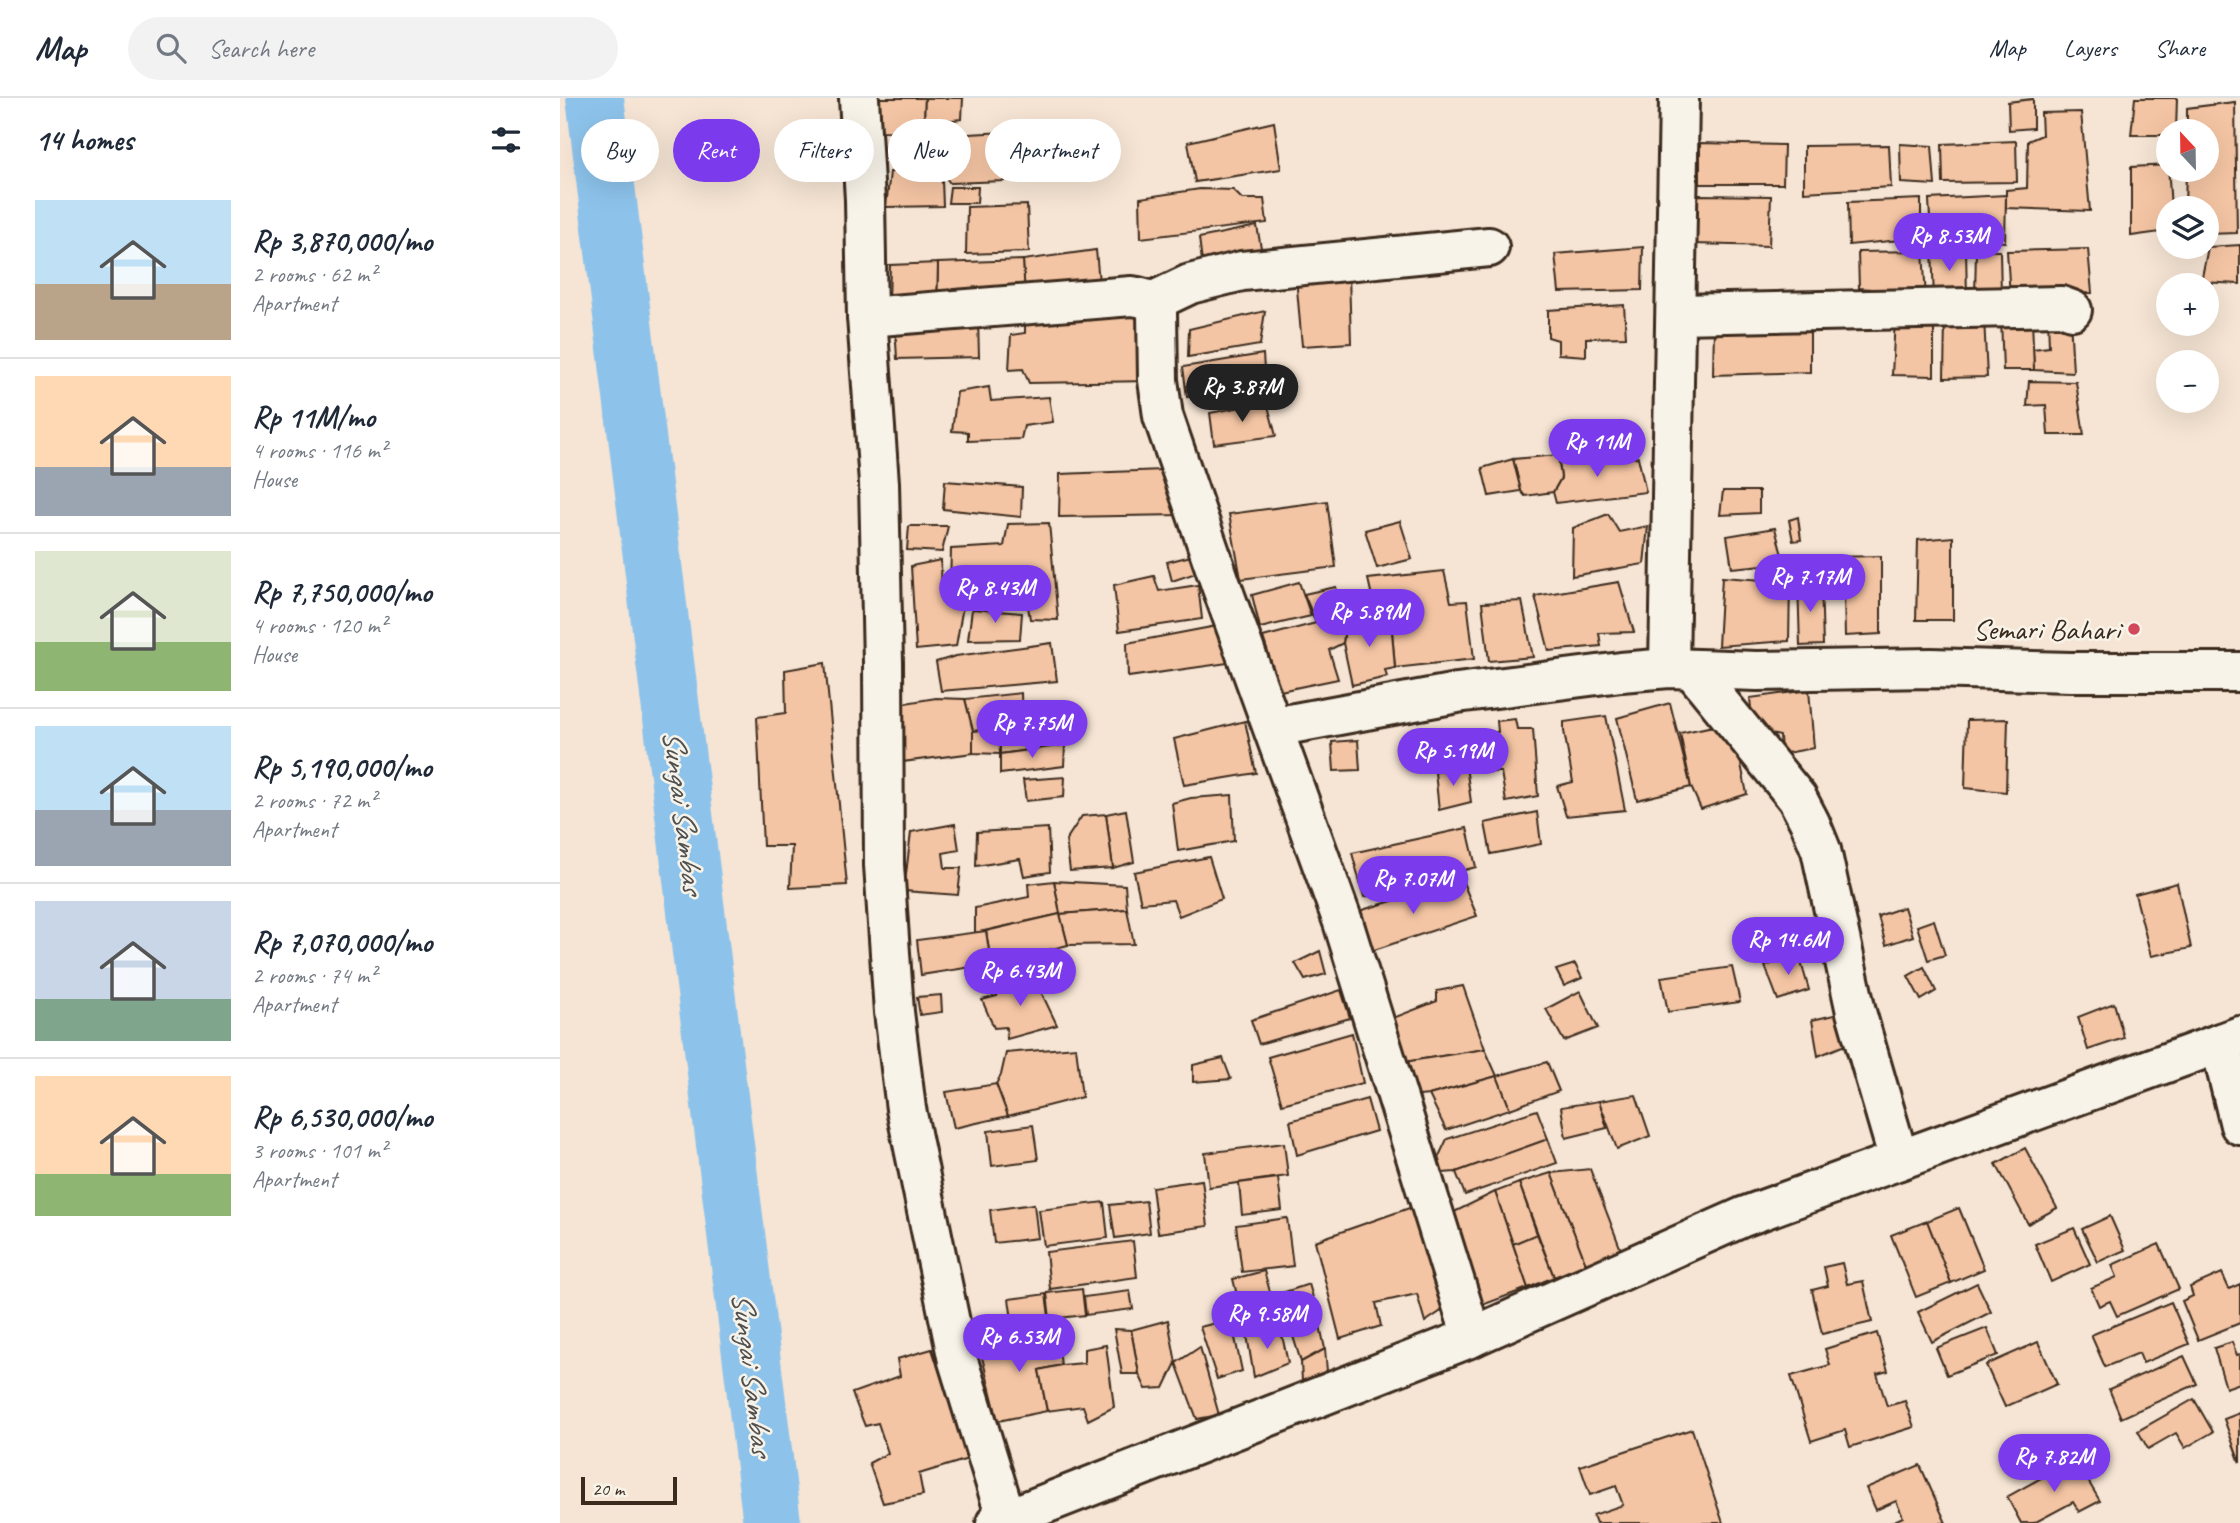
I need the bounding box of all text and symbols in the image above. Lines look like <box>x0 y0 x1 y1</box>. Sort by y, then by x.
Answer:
search box <box>128 17 618 80</box>
text: Map <box>35 27 86 69</box>
icon: search <box>152 29 190 67</box>
text: Search here <box>208 32 314 65</box>
text: Map <box>1989 33 2026 63</box>
text: Layers <box>2064 33 2117 63</box>
text: Share <box>2155 33 2205 63</box>
chip: Buy <box>581 119 659 182</box>
chip: Rent <box>673 119 760 182</box>
chip: Filters <box>774 119 874 182</box>
chip: New <box>888 119 971 182</box>
chip: Apartment <box>985 119 1121 182</box>
north arrow <box>2156 119 2219 182</box>
map controls <box>2156 119 2219 413</box>
text: 14 homes <box>35 121 133 159</box>
icon: filters <box>487 121 525 159</box>
button: layers <box>2156 196 2219 259</box>
pin: Rp 8.53M <box>1877 214 2021 273</box>
text: Rp 8.53M <box>1909 221 1989 250</box>
text: Rp 3,870,000/mo <box>252 222 432 260</box>
icon: home <box>91 228 175 312</box>
text: 2 rooms · 62 m² <box>252 260 376 289</box>
button: + <box>2156 273 2219 336</box>
text: Apartment <box>252 289 337 318</box>
button: − <box>2156 350 2219 413</box>
pin: Rp 3.87M <box>1170 364 1314 424</box>
text: Rp 3.87M <box>1202 372 1282 401</box>
text: Rp 11M/mo <box>252 398 375 436</box>
icon: home <box>91 404 175 488</box>
pin: Rp 11M <box>1540 420 1654 479</box>
text: Rp 11M <box>1565 427 1629 456</box>
text: 4 rooms · 116 m² <box>252 436 387 465</box>
text: House <box>252 465 297 494</box>
pin: Rp 7.17M <box>1738 554 1882 614</box>
text: Rp 7.17M <box>1770 562 1850 591</box>
pin: Rp 8.43M <box>923 566 1067 625</box>
text: Rp 7,750,000/mo <box>252 573 432 611</box>
text: Rp 8.43M <box>955 573 1035 602</box>
icon: home <box>91 579 175 663</box>
pin: Rp 5.89M <box>1297 589 1441 649</box>
text: Rp 5.89M <box>1330 597 1408 626</box>
place label: Semari Bahari <box>1973 610 2123 648</box>
text: 4 rooms · 120 m² <box>252 611 387 640</box>
marker: Semari Bahari <box>2126 621 2142 637</box>
text: House <box>252 640 297 669</box>
pin: Rp 7.75M <box>960 700 1104 760</box>
text: Rp 7.75M <box>992 708 1072 737</box>
water label: Sungai Sambas <box>653 727 714 900</box>
pin: Rp 5.19M <box>1381 728 1525 788</box>
text: Rp 5.19M <box>1414 736 1492 765</box>
text: Rp 5,190,000/mo <box>252 748 432 786</box>
icon: home <box>91 754 175 838</box>
text: 2 rooms · 72 m² <box>252 786 376 815</box>
text: Apartment <box>252 815 337 844</box>
pin: Rp 7.07M <box>1341 856 1485 916</box>
text: Rp 7.07M <box>1373 864 1453 893</box>
pin: Rp 14.6M <box>1716 918 1860 977</box>
text: Rp 7,070,000/mo <box>252 923 432 961</box>
text: Rp 14.6M <box>1748 925 1828 954</box>
icon: home <box>91 929 175 1013</box>
pin: Rp 6.43M <box>948 948 1092 1008</box>
text: Rp 6.43M <box>980 956 1060 985</box>
text: 2 rooms · 74 m² <box>252 961 376 990</box>
text: Apartment <box>252 990 337 1019</box>
text: Rp 6,530,000/mo <box>252 1098 432 1136</box>
icon: home <box>91 1104 175 1188</box>
text: 3 rooms · 101 m² <box>252 1136 387 1165</box>
text: Apartment <box>252 1165 337 1194</box>
water label: Sungai Sambas <box>722 1289 783 1462</box>
pin: Rp 9.58M <box>1195 1292 1339 1351</box>
text: Rp 9.58M <box>1228 1299 1306 1328</box>
pin: Rp 6.53M <box>947 1314 1091 1374</box>
text: Rp 6.53M <box>979 1322 1059 1351</box>
pin: Rp 7.82M <box>1982 1434 2126 1494</box>
text: Rp 7.82M <box>2014 1442 2094 1471</box>
scale bar <box>581 1474 677 1506</box>
text: 20 m <box>592 1477 624 1501</box>

